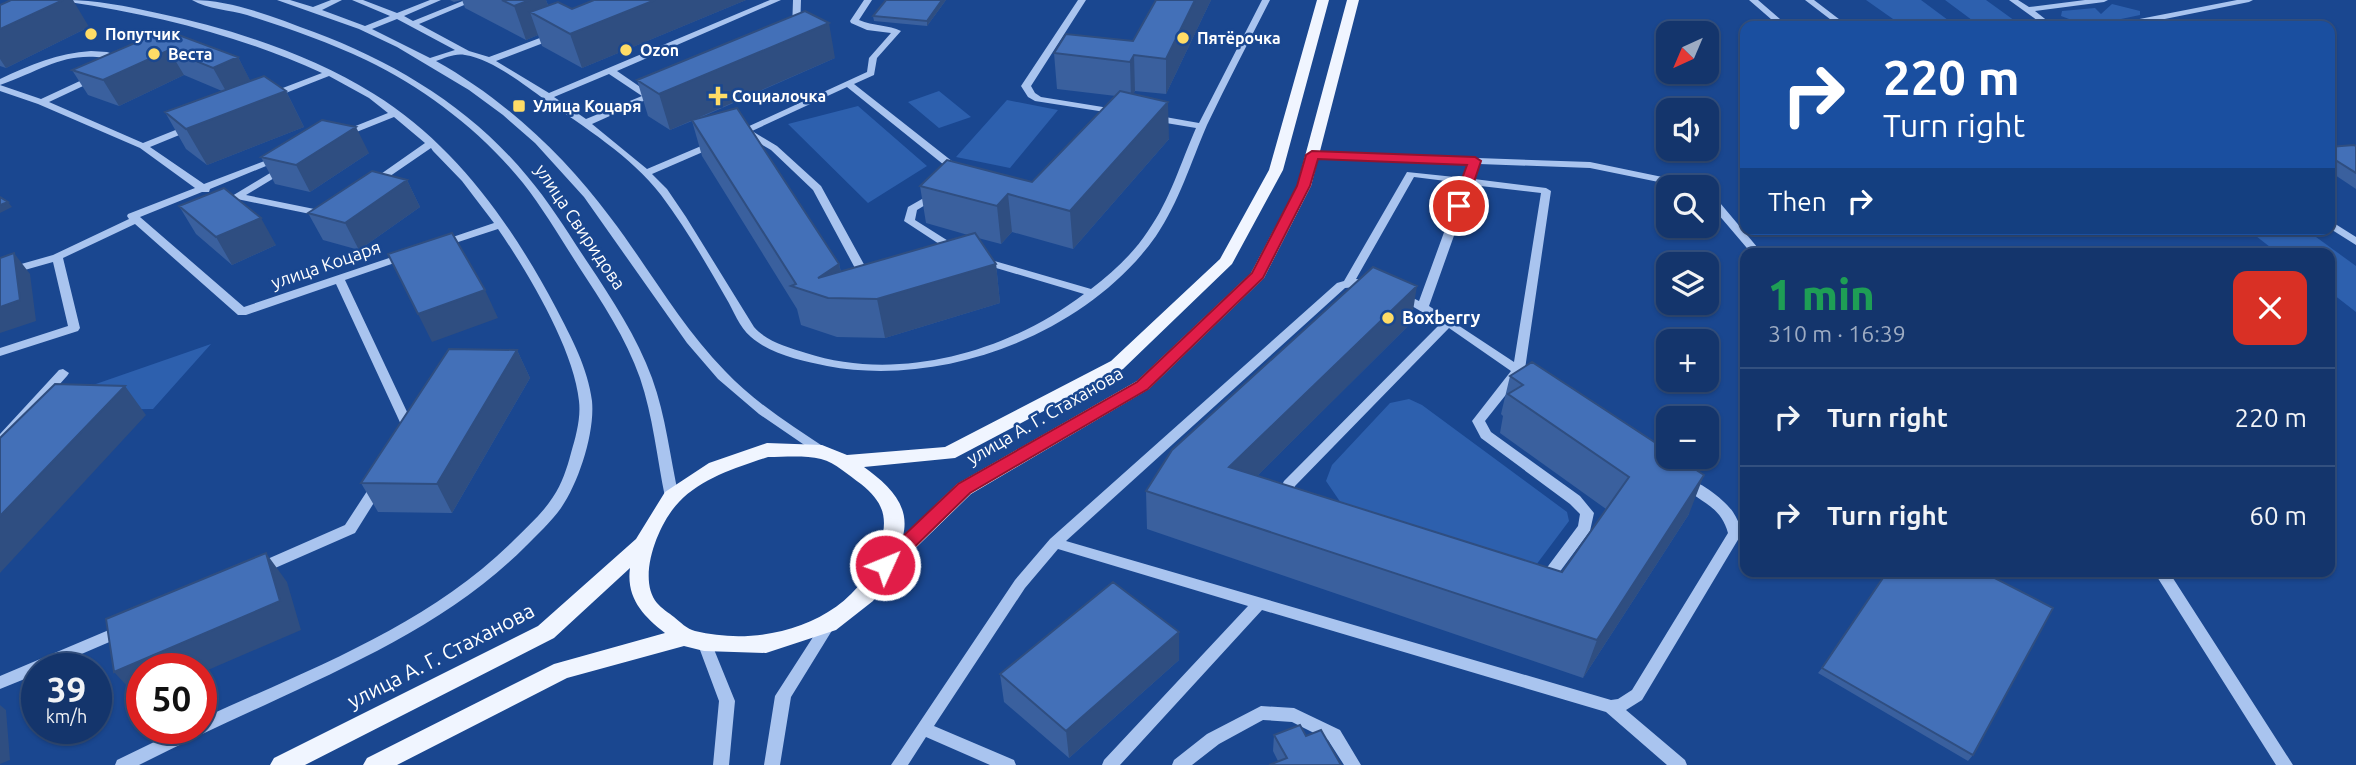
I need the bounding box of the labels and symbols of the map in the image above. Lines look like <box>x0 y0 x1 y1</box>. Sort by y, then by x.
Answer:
north arrow <box>1656 21 1718 84</box>
place label: Попутчик <box>105 25 180 43</box>
marker: Попутчик <box>83 26 99 42</box>
place label: Пятёрочка <box>1197 29 1281 47</box>
marker: Пятёрочка <box>1175 30 1191 46</box>
place label: Ozon <box>640 41 679 59</box>
marker: Ozon <box>618 42 634 58</box>
place label: Веста <box>168 45 213 63</box>
marker: Веста <box>146 46 162 62</box>
place label: Социалочка <box>732 87 826 105</box>
marker: Социалочка <box>710 88 726 104</box>
place label: Улица Коцаря <box>533 97 641 115</box>
marker: Улица Коцаря <box>511 98 527 114</box>
street label: улица Свиридова <box>532 160 630 293</box>
pin <box>1429 176 1489 236</box>
street label: улица Коцаря <box>268 236 383 292</box>
place label: Boxberry <box>1402 307 1481 327</box>
marker: Boxberry <box>1380 310 1396 326</box>
street label: улица А. Г. Стаханова <box>963 362 1126 468</box>
position arrow <box>848 528 922 602</box>
street label: улица А. Г. Стаханова <box>343 598 538 713</box>
speed limit sign: 50 <box>126 653 217 744</box>

